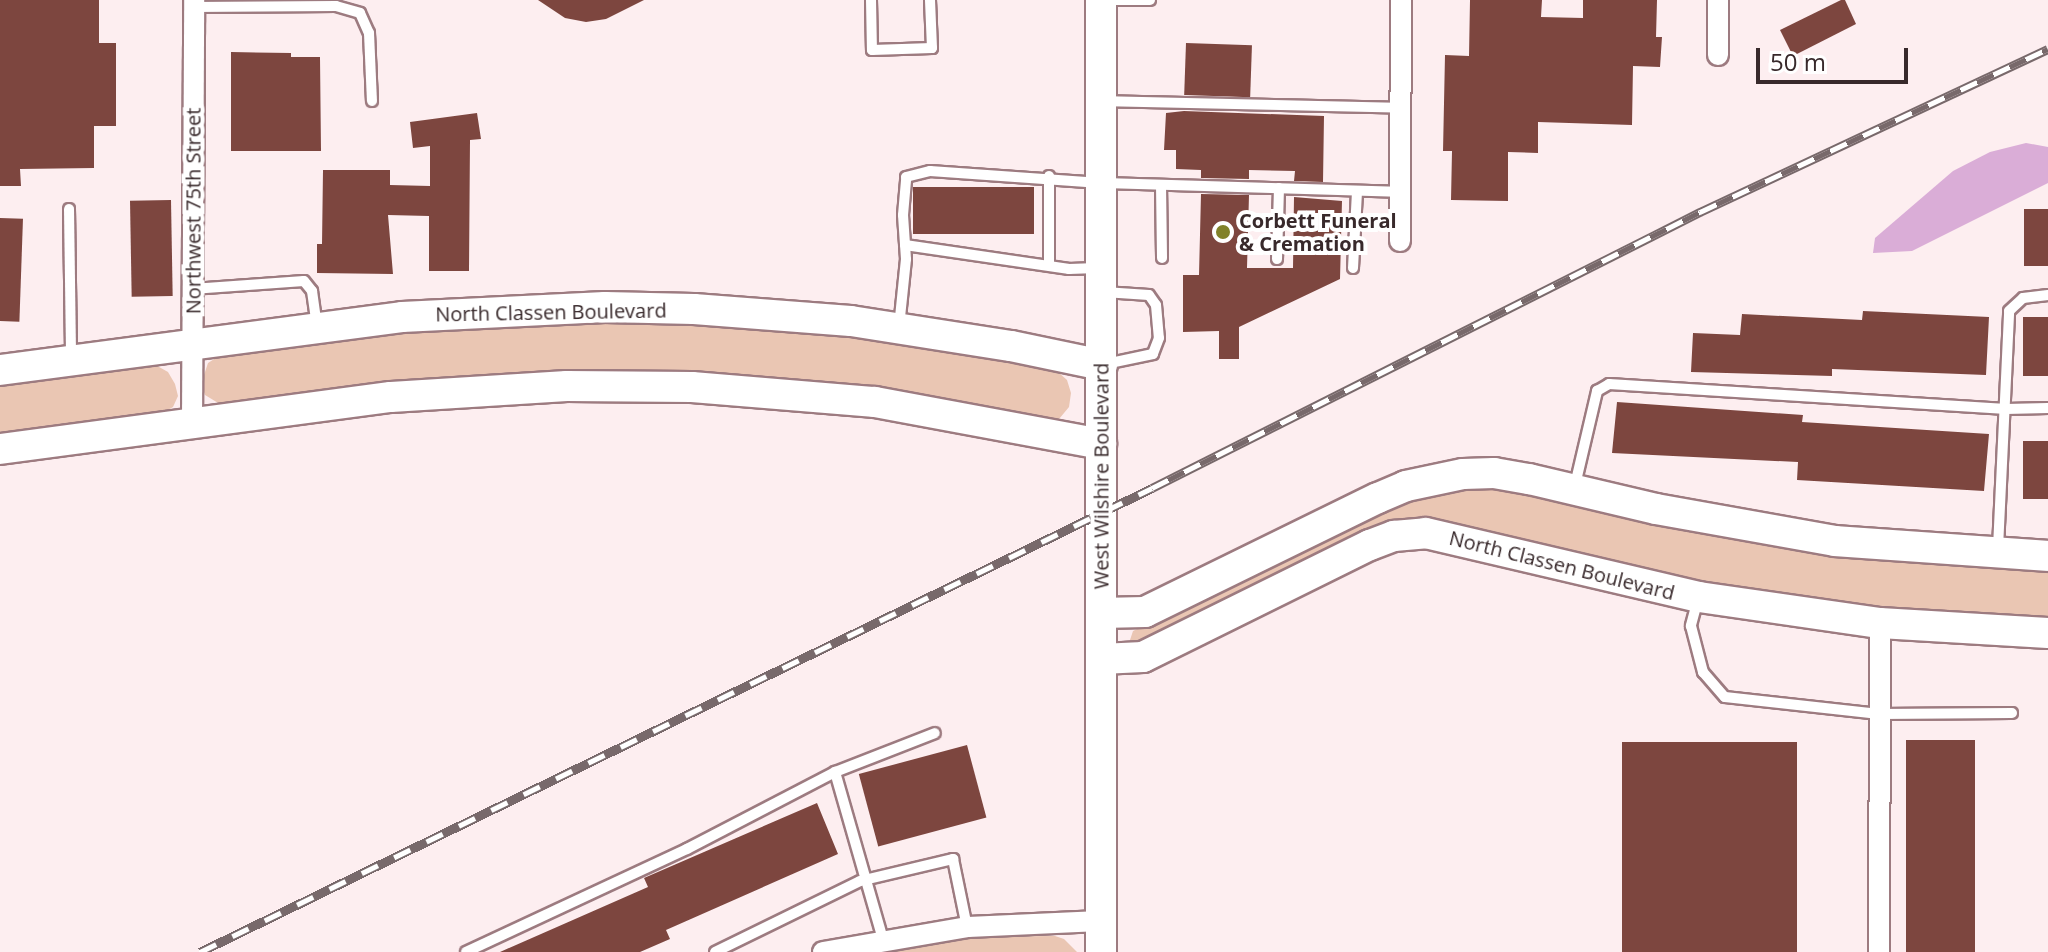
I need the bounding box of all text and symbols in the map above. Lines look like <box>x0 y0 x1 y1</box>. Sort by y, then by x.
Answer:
scale bar <box>1760 32 1912 82</box>
text: 50 m <box>1770 45 1826 78</box>
street label: Northwest 75th Street <box>181 108 205 314</box>
place label: Corbett Funeral & Cremation <box>1239 208 1397 255</box>
marker: Corbett Funeral & Cremation <box>1214 223 1232 241</box>
street label: North Classen Boulevard <box>435 298 667 326</box>
street label: West Wilshire Boulevard <box>1089 363 1113 589</box>
street label: North Classen Boulevard <box>1447 525 1677 605</box>

